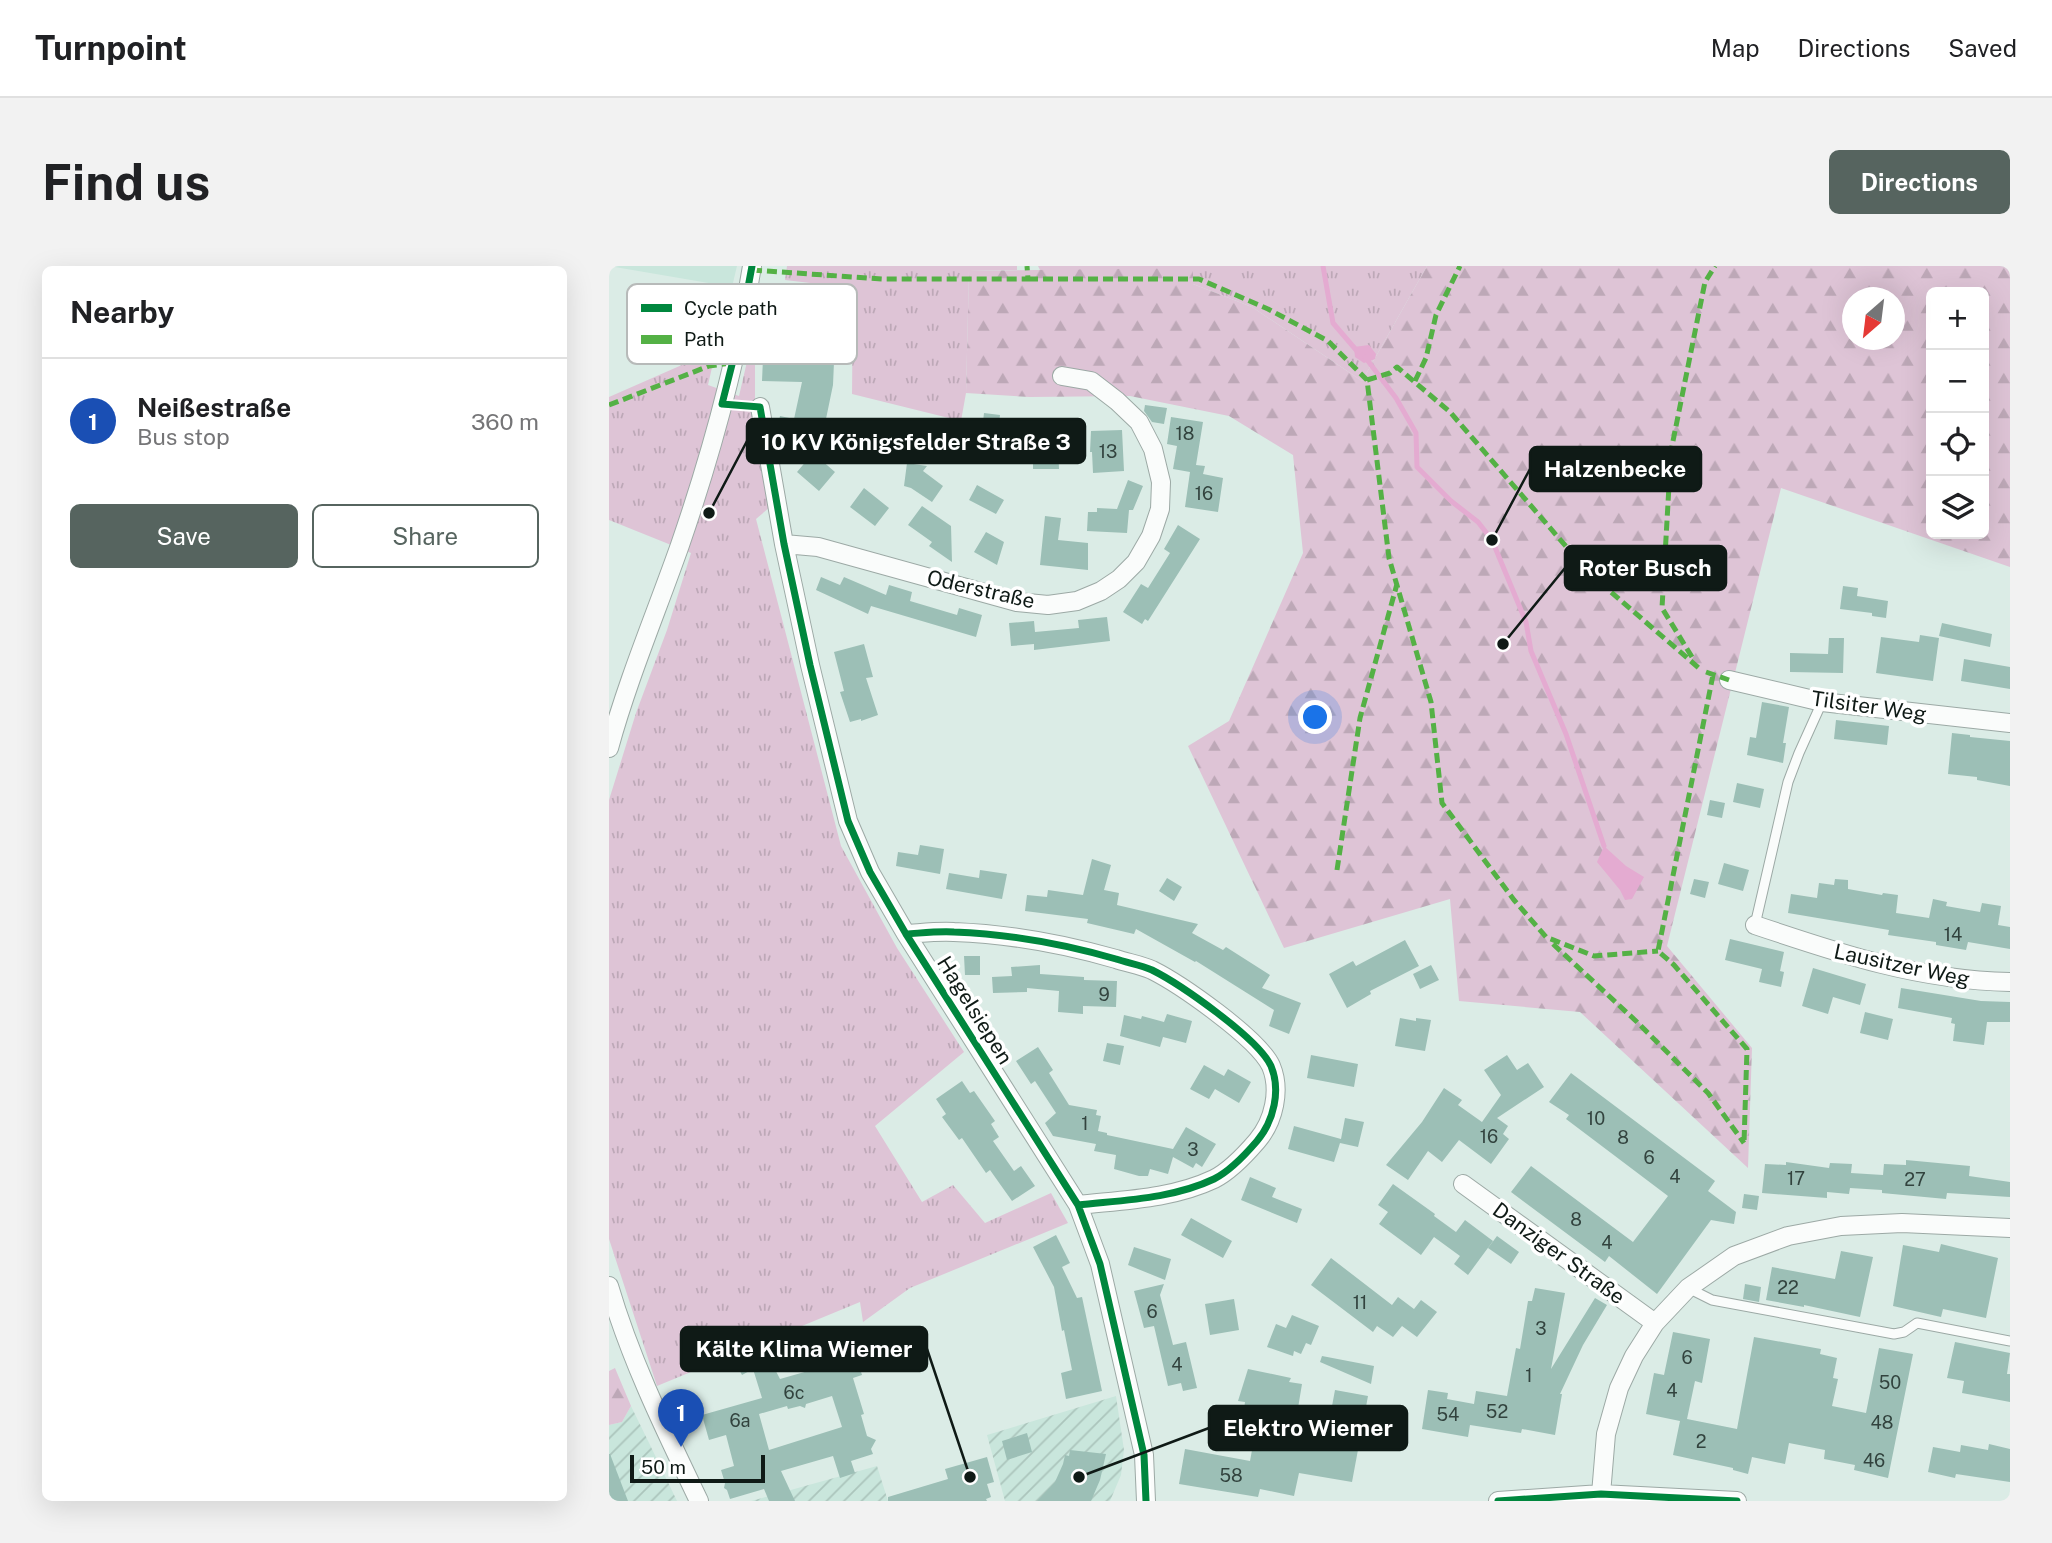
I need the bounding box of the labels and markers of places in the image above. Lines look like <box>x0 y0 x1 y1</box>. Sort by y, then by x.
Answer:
callout: 10 KV Königsfelder Straße 3 <box>747 419 1085 463</box>
callout: Halzenbecke <box>1530 447 1701 491</box>
callout: Roter Busch <box>1565 546 1726 590</box>
callout: Kälte Klima Wiemer <box>681 1327 927 1371</box>
pin: 1 <box>658 1389 704 1447</box>
callout: Elektro Wiemer <box>1209 1406 1407 1450</box>

